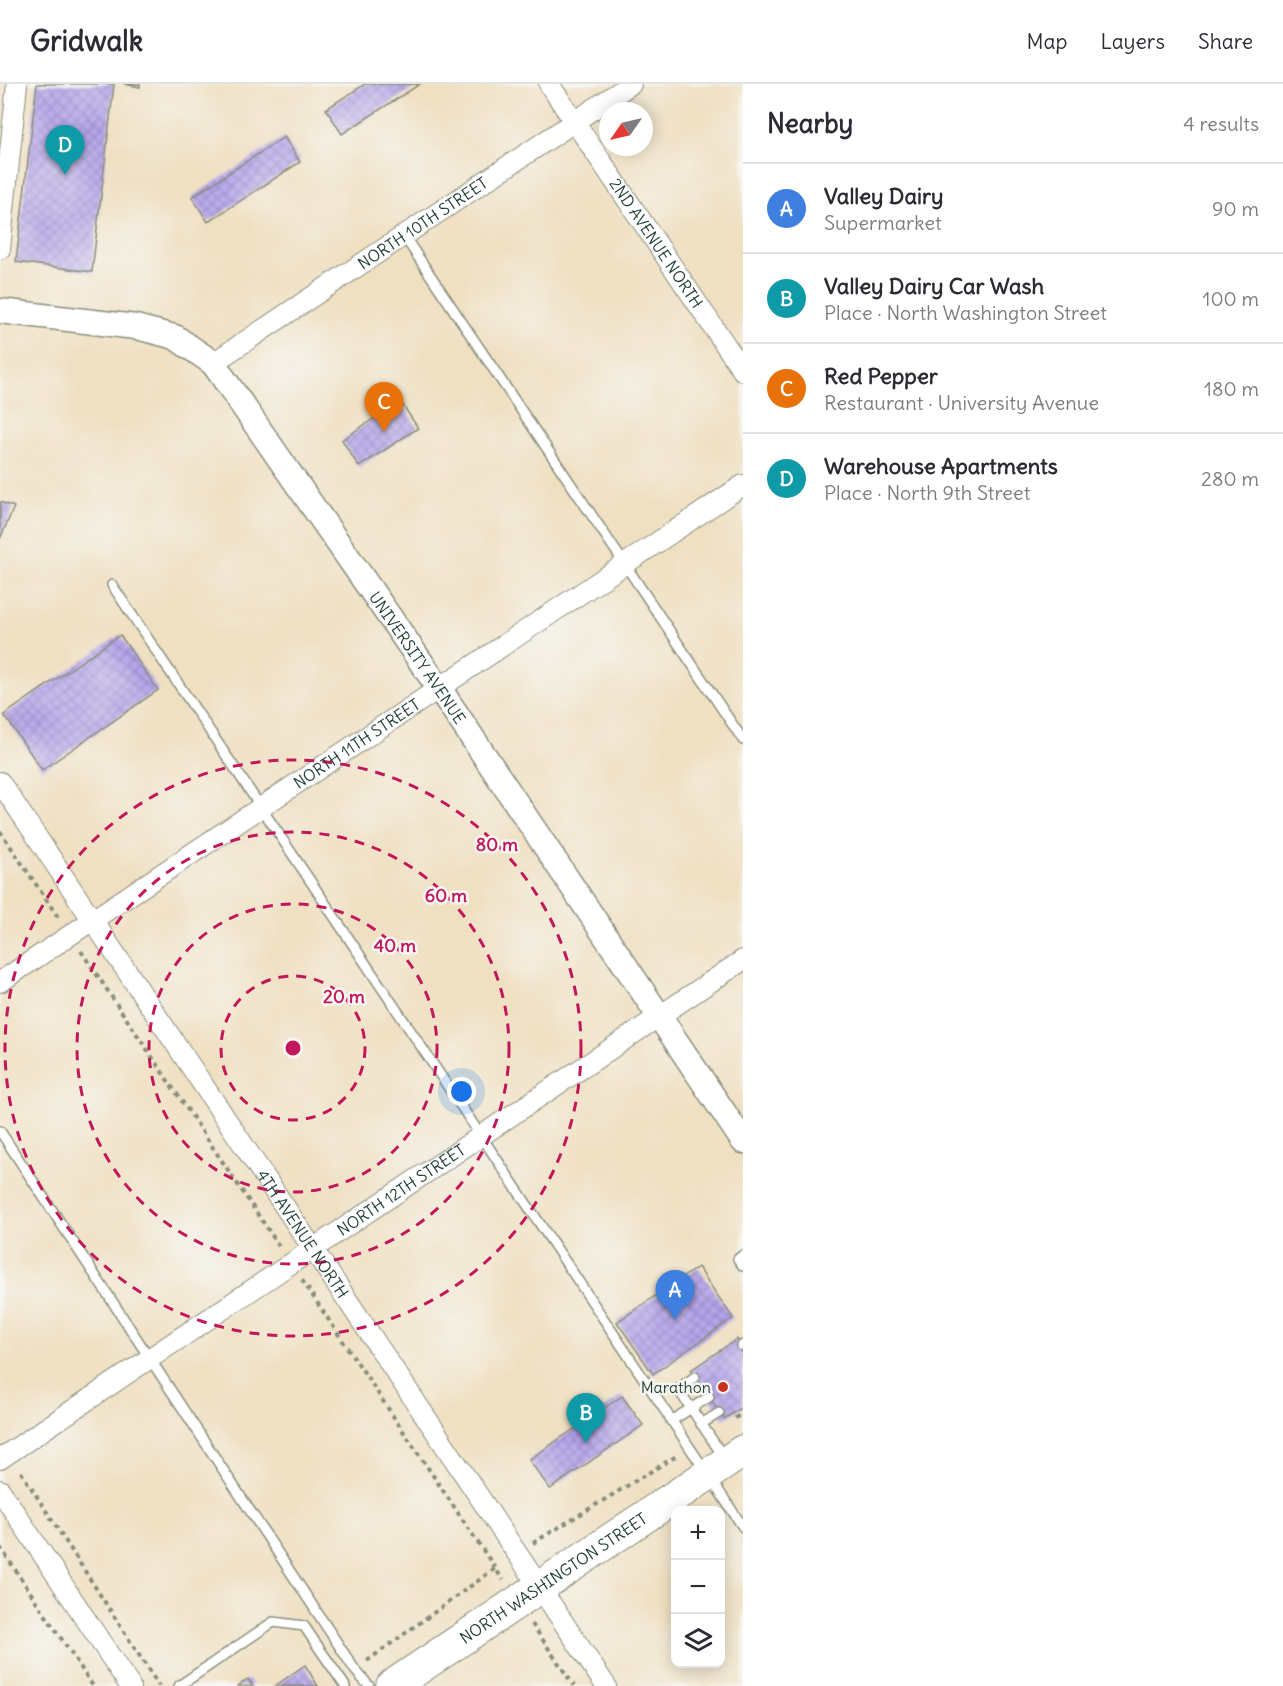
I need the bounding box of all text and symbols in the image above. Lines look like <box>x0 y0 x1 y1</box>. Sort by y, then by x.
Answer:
text: Gridwalk <box>30 23 143 59</box>
text: Map <box>1027 28 1067 55</box>
text: Layers <box>1100 28 1165 55</box>
text: Share <box>1198 28 1253 55</box>
north arrow <box>599 102 653 156</box>
text: Nearby <box>767 107 853 140</box>
text: 4 results <box>1183 111 1259 136</box>
pin: D <box>46 126 84 175</box>
street label: NORTH 10TH STREET <box>354 173 491 274</box>
street label: 2ND AVENUE NORTH <box>606 174 708 312</box>
text: Valley Dairy <box>824 182 943 210</box>
text: A <box>780 196 793 221</box>
text: 90 m <box>1212 196 1259 221</box>
text: Supermarket <box>824 210 942 235</box>
text: Valley Dairy Car Wash <box>824 272 1044 300</box>
text: B <box>780 286 793 311</box>
text: 100 m <box>1202 286 1259 311</box>
text: Place · North Washington Street <box>824 300 1107 325</box>
text: Red Pepper <box>824 362 938 390</box>
text: C <box>780 376 793 401</box>
text: 180 m <box>1204 376 1259 401</box>
pin: C <box>364 382 404 432</box>
text: Restaurant · University Avenue <box>824 390 1099 415</box>
text: Warehouse Apartments <box>824 452 1058 480</box>
text: D <box>779 466 794 491</box>
text: 280 m <box>1201 466 1259 491</box>
text: Place · North 9th Street <box>824 480 1030 505</box>
street label: UNIVERSITY AVENUE <box>365 588 470 728</box>
street label: NORTH 11TH STREET <box>290 694 424 793</box>
text: 80 m <box>476 833 518 856</box>
text: 60 m <box>425 884 467 907</box>
text: 40 m <box>374 934 416 957</box>
text: 20 m <box>323 985 365 1008</box>
centre of rings <box>283 1038 303 1058</box>
your location <box>447 1077 476 1106</box>
street label: NORTH 12TH STREET <box>333 1140 469 1240</box>
street label: 4TH AVENUE NORTH <box>253 1166 353 1302</box>
pin: A <box>656 1270 694 1320</box>
place label: Marathon <box>641 1377 711 1397</box>
marker: Marathon <box>716 1380 730 1394</box>
pin: B <box>566 1394 606 1443</box>
map controls <box>671 1506 725 1668</box>
button: + <box>671 1506 725 1560</box>
street label: NORTH WASHINGTON STREET <box>456 1508 651 1648</box>
button: − <box>671 1560 725 1614</box>
button: layers <box>671 1614 725 1668</box>

